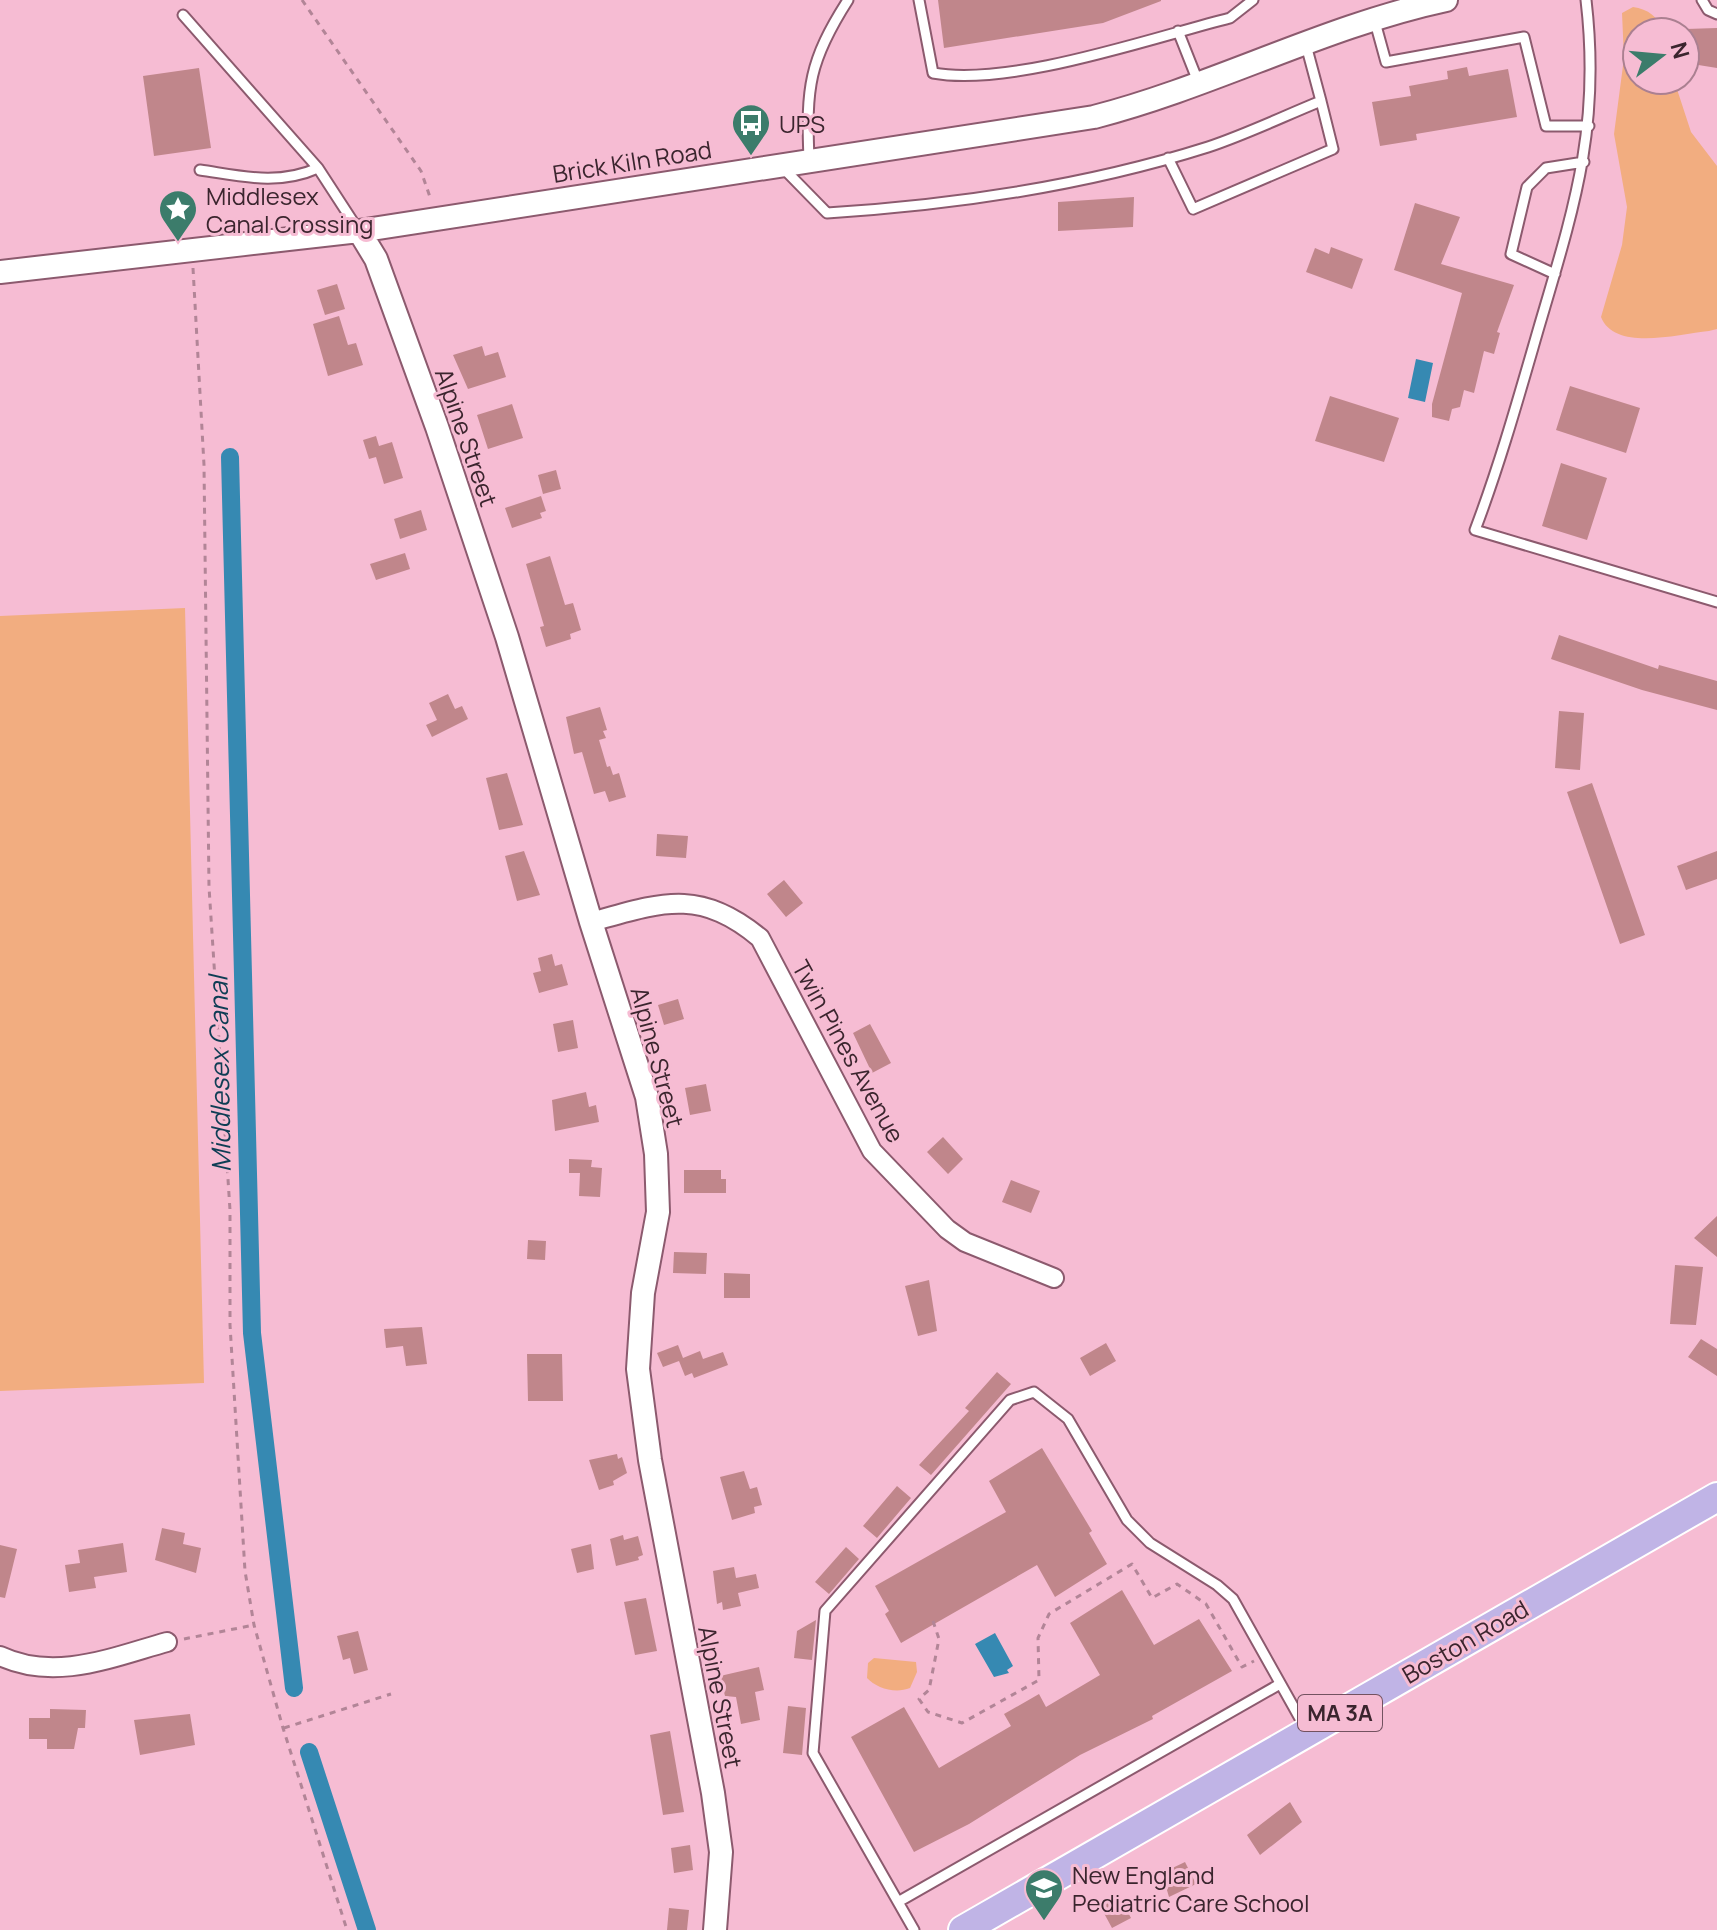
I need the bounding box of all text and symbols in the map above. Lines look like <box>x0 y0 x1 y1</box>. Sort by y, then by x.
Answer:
north arrow <box>1621 16 1701 96</box>
text: N <box>1664 39 1697 62</box>
bus stop icon: UPS <box>730 102 772 157</box>
place label: UPS <box>779 107 825 140</box>
street label: Brick Kiln Road <box>550 132 714 190</box>
place label: Middlesex Canal Crossing <box>206 179 373 240</box>
place icon: Middlesex Canal Crossing <box>157 188 199 243</box>
street label: Alpine Street <box>428 363 506 511</box>
street label: Twin Pines Avenue <box>785 954 913 1148</box>
water label: Middlesex Canal <box>199 973 239 1172</box>
street label: Alpine Street <box>623 983 693 1131</box>
street label: Boston Road <box>1396 1592 1534 1690</box>
street label: Alpine Street <box>691 1623 751 1771</box>
road number: MA 3A <box>1298 1695 1382 1731</box>
place label: New England Pediatric Care School <box>1072 1858 1310 1919</box>
school or university icon: New England Pediatric Care School <box>1023 1867 1065 1922</box>

